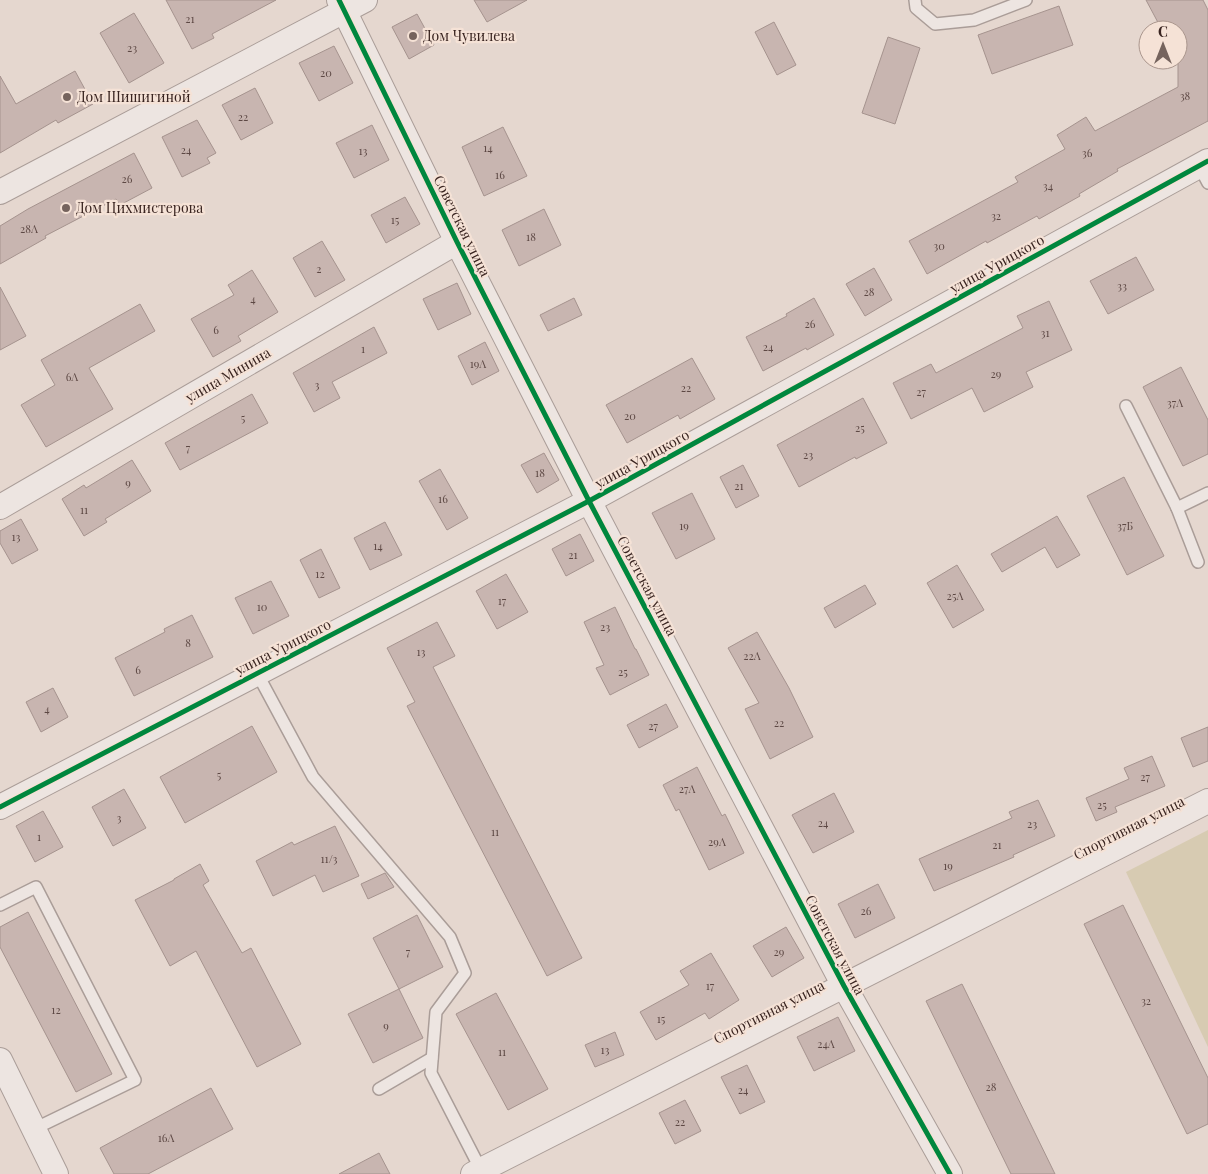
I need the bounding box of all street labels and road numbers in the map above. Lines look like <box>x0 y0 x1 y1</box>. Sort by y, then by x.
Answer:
street label: Советская улица <box>430 172 495 280</box>
street label: улица Урицкого <box>945 230 1048 298</box>
street label: улица Минина <box>181 343 274 407</box>
street label: улица Урицкого <box>590 425 693 493</box>
street label: Советская улица <box>613 533 682 639</box>
street label: улица Урицкого <box>231 614 334 679</box>
street label: Спортивная улица <box>1070 791 1188 864</box>
street label: Советская улица <box>801 892 870 998</box>
street label: Спортивная улица <box>710 975 828 1048</box>

